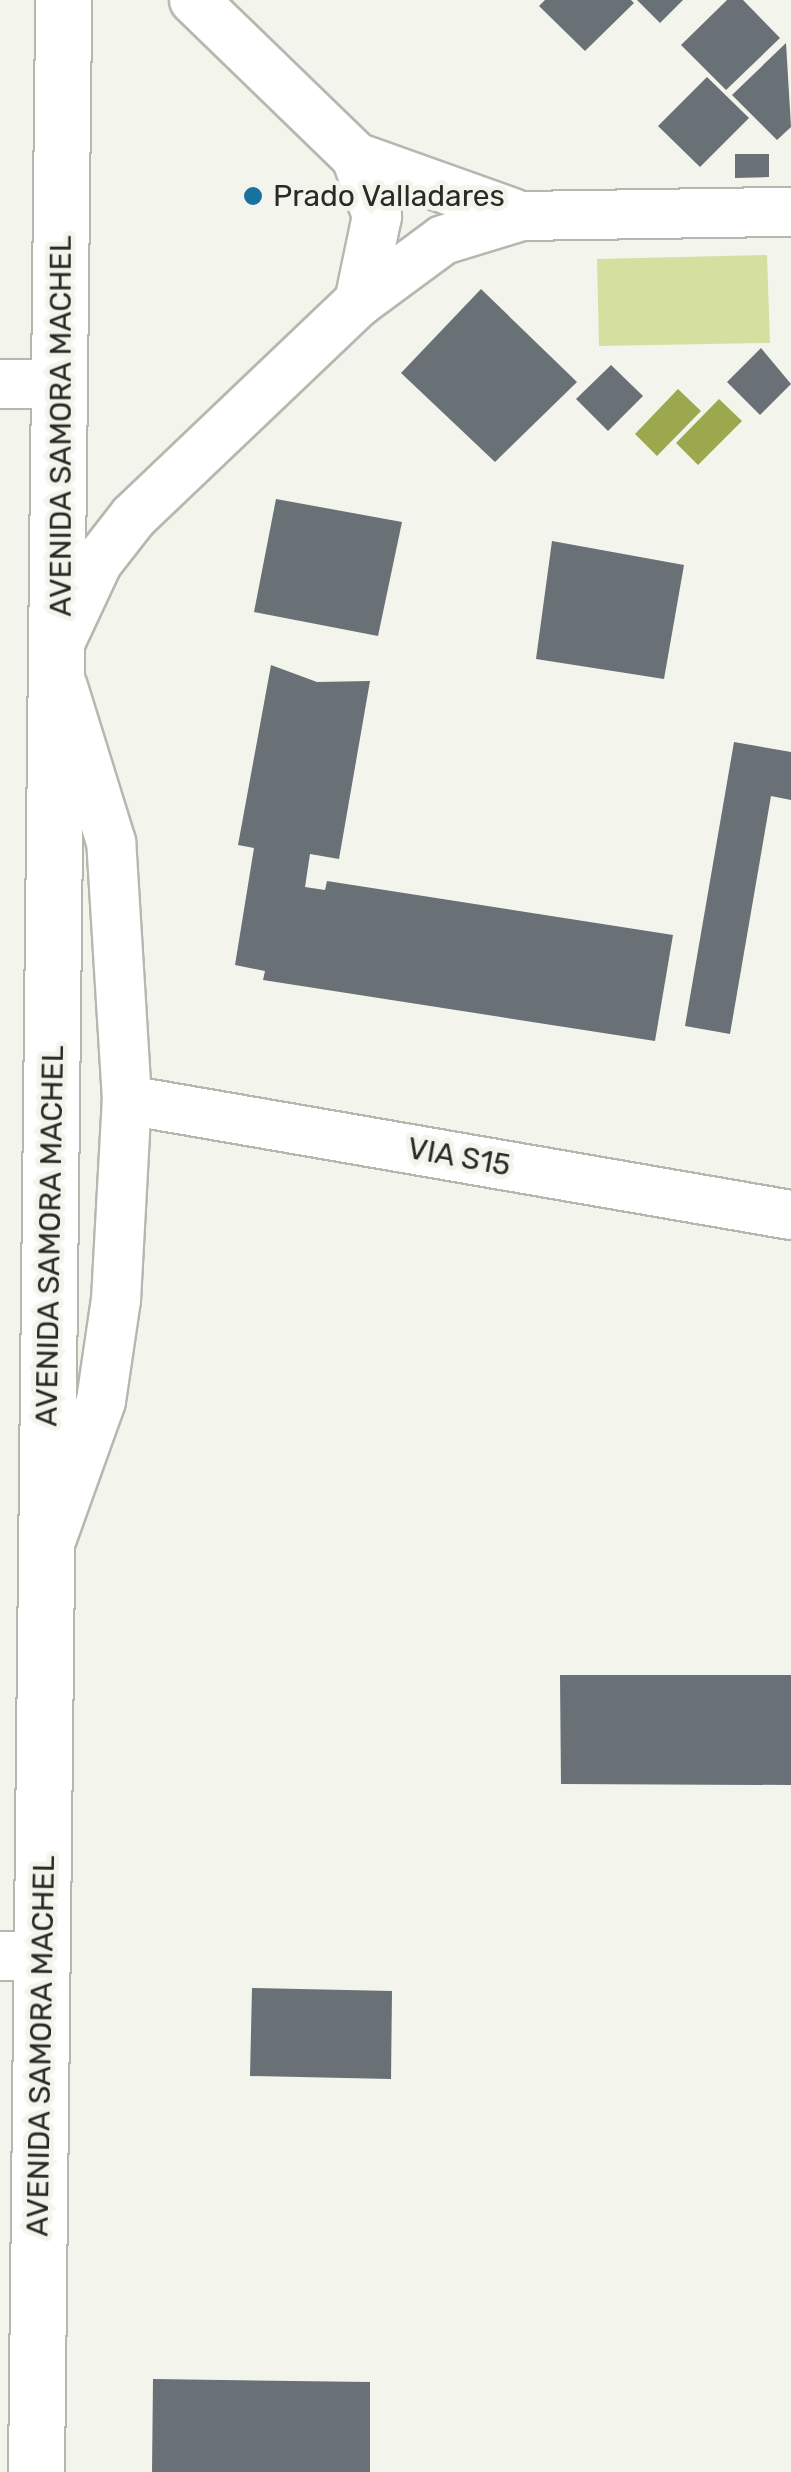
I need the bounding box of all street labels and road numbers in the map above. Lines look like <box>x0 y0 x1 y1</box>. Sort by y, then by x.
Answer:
street label: AVENIDA SAMORA MACHEL <box>43 235 79 617</box>
street label: AVENIDA SAMORA MACHEL <box>29 1044 71 1428</box>
street label: VIA S15 <box>404 1130 514 1184</box>
street label: AVENIDA SAMORA MACHEL <box>20 1854 62 2238</box>

